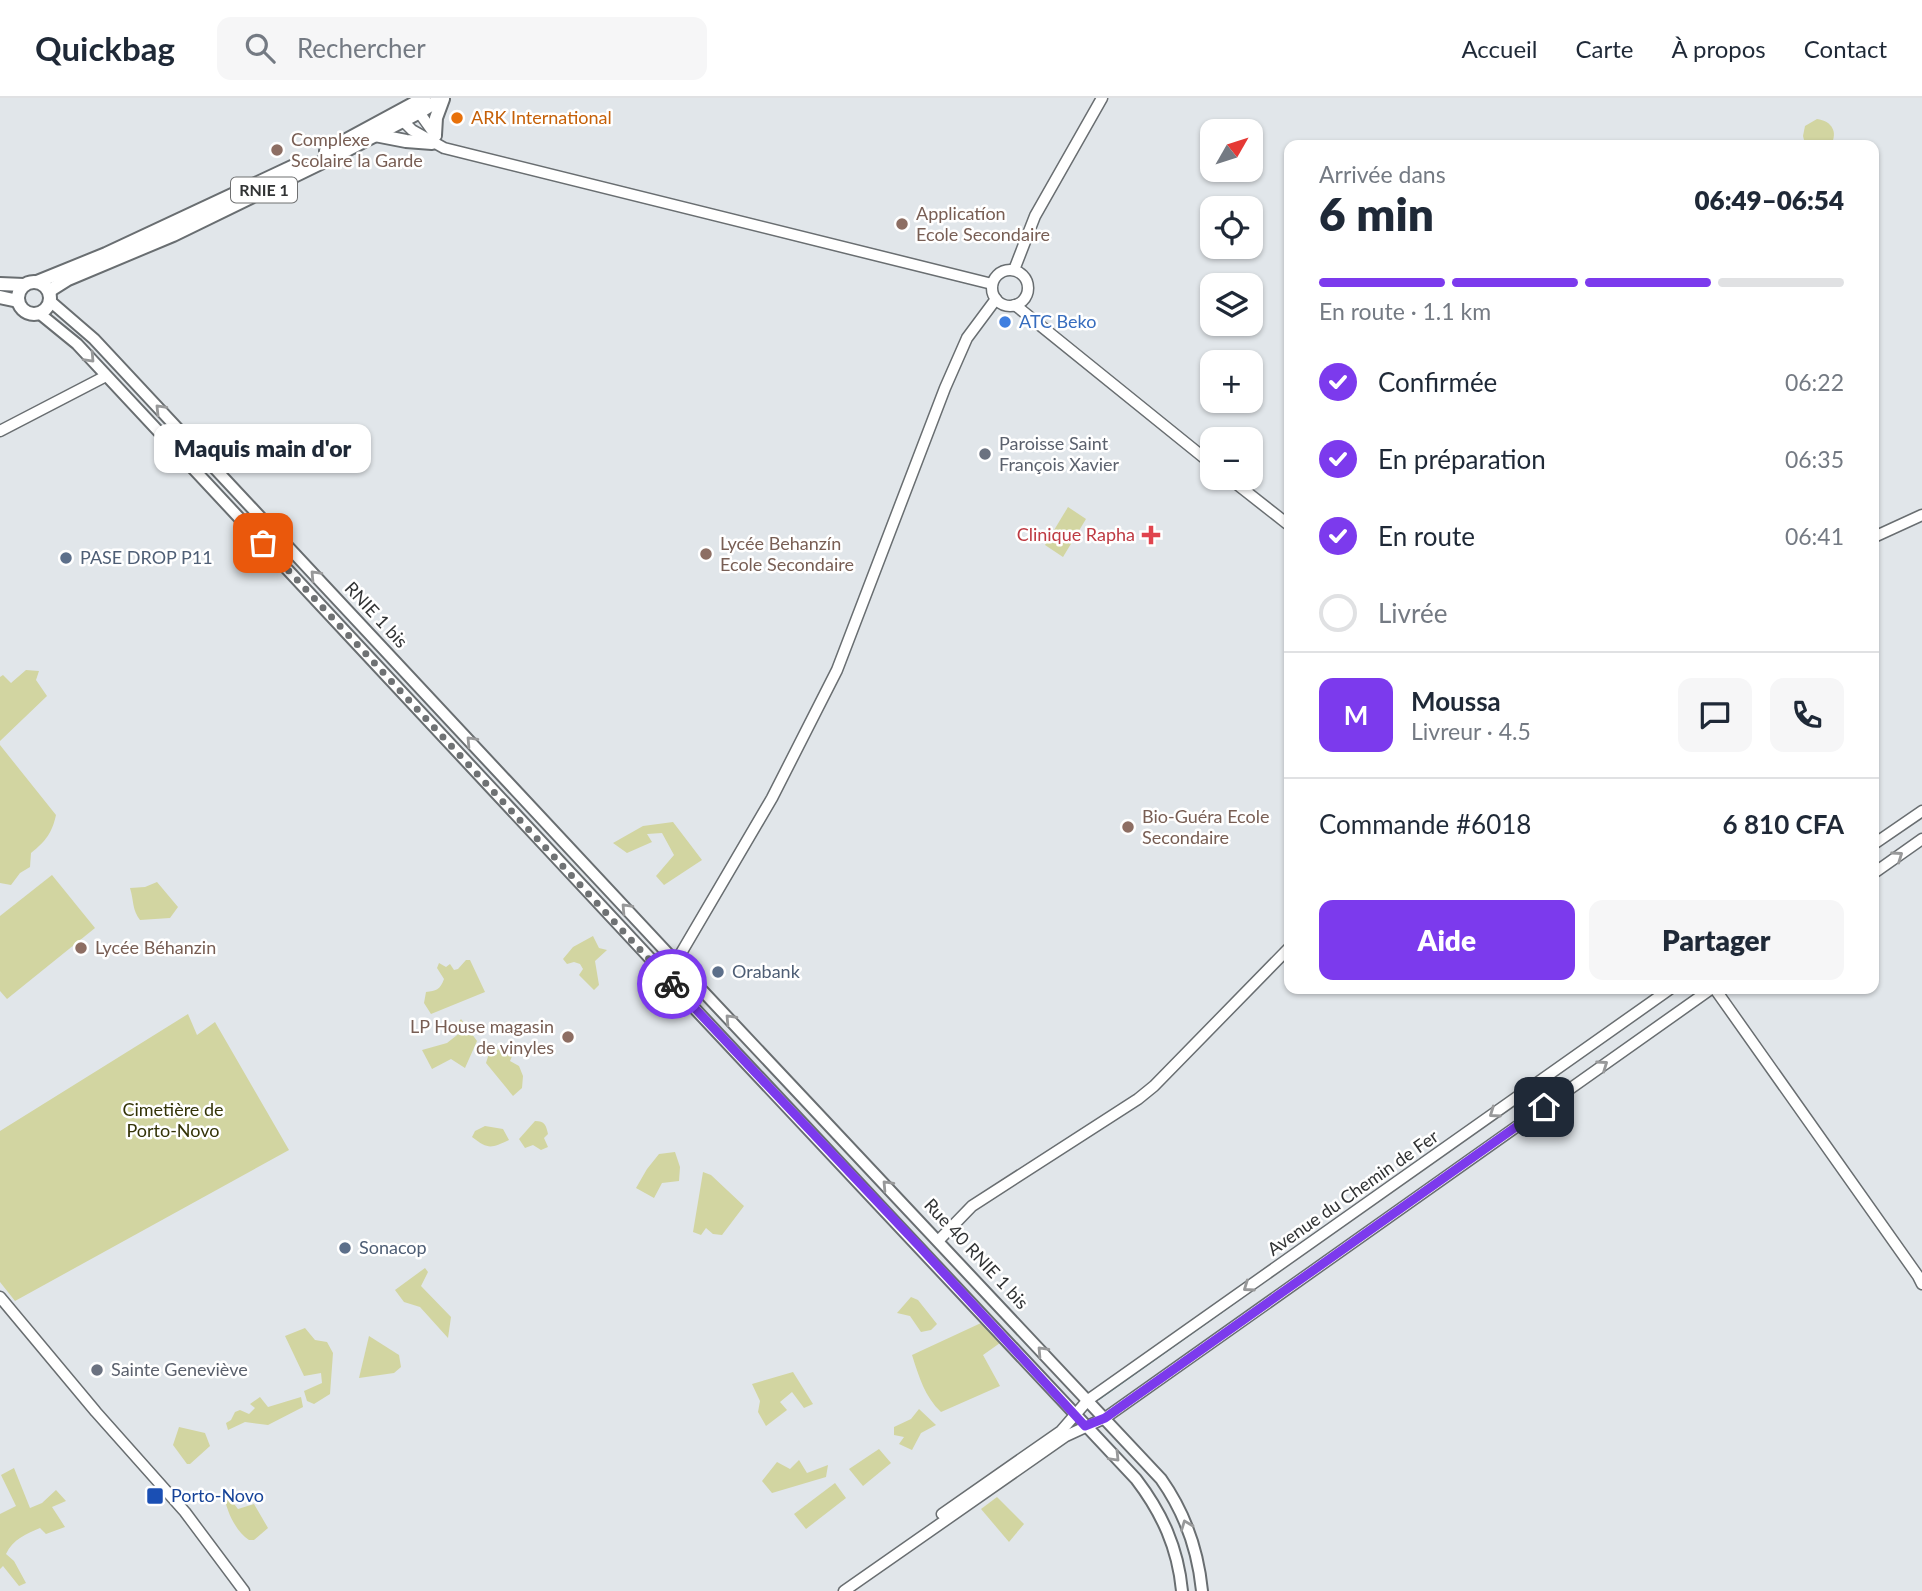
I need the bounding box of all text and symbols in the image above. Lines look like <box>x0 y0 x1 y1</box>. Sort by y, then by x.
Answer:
search box <box>217 17 707 80</box>
text: Quickbag <box>35 28 175 68</box>
icon: search <box>241 29 279 67</box>
text: Rechercher <box>297 32 426 64</box>
text: Accueil <box>1461 34 1537 63</box>
text: Carte <box>1575 34 1633 63</box>
text: À propos <box>1671 34 1766 63</box>
text: Contact <box>1804 34 1887 63</box>
place label: ARK International <box>471 106 612 128</box>
marker: ARK International <box>449 110 465 126</box>
north arrow <box>1200 119 1264 182</box>
map controls <box>1200 119 1263 490</box>
place label: Complexe Scolaire la Garde <box>291 128 423 171</box>
marker: Complexe Scolaire la Garde <box>269 142 285 158</box>
text: Arrivée dans <box>1319 160 1446 188</box>
road number: RNIE 1 <box>231 178 297 202</box>
text: 06:49–06:54 <box>1694 184 1844 216</box>
text: 6 min <box>1319 186 1434 241</box>
button: locate <box>1200 196 1263 259</box>
place label: Applicatíon Ecole Secondaire <box>916 202 1050 245</box>
marker: Applicatíon Ecole Secondaire <box>894 216 910 232</box>
button: layers <box>1200 273 1263 336</box>
text: En route · 1.1 km <box>1319 297 1491 325</box>
place label: ATC Beko <box>1019 310 1096 332</box>
marker: ATC Beko <box>997 314 1013 330</box>
one-way arrow <box>82 350 95 363</box>
button: + <box>1200 350 1263 413</box>
icon: check <box>1319 363 1357 401</box>
text: Confirmée <box>1378 366 1497 398</box>
text: 06:22 <box>1785 368 1844 396</box>
one-way arrow <box>155 404 168 417</box>
callout: Maquis main d'or <box>154 424 372 473</box>
button: − <box>1200 427 1263 490</box>
place label: Paroisse Saint François Xavier <box>999 432 1120 475</box>
text: Maquis main d'or <box>174 434 351 462</box>
icon: check <box>1319 440 1357 478</box>
text: En préparation <box>1378 443 1546 475</box>
text: 06:35 <box>1785 445 1844 473</box>
marker: Paroisse Saint François Xavier <box>977 446 993 462</box>
pin <box>233 513 293 573</box>
icon: check <box>1319 517 1357 555</box>
text: En route <box>1378 520 1475 552</box>
text: 06:41 <box>1785 522 1844 550</box>
place label: Clinique Rapha <box>1017 523 1135 545</box>
icon: bag <box>244 524 282 562</box>
marker: Clinique Rapha <box>1141 525 1161 545</box>
place label: Lycée Behanzín Ecole Secondaire <box>720 532 854 575</box>
place label: PASE DROP P11 <box>80 546 213 568</box>
marker: Lycée Behanzín Ecole Secondaire <box>698 546 714 562</box>
marker: PASE DROP P11 <box>58 550 74 566</box>
one-way arrow <box>311 570 324 583</box>
street label: RNIE 1 bis <box>341 577 413 652</box>
text: Livrée <box>1378 597 1447 629</box>
button: chat <box>1678 678 1752 752</box>
button: phone <box>1770 678 1844 752</box>
text: Moussa <box>1411 685 1501 717</box>
text: M <box>1344 699 1368 731</box>
text: Livreur · 4.5 <box>1411 717 1531 745</box>
one-way arrow <box>467 736 479 749</box>
place label: Bio-Guéra Ecole Secondaire <box>1142 805 1270 848</box>
text: Commande #6018 <box>1319 808 1531 840</box>
text: 6 810 CFA <box>1723 808 1844 840</box>
marker: Bio-Guéra Ecole Secondaire <box>1120 819 1136 835</box>
one-way arrow <box>1890 852 1903 864</box>
button: Aide <box>1319 900 1575 980</box>
button: Partager <box>1589 900 1844 980</box>
one-way arrow <box>622 903 634 916</box>
place label: Lycée Béhanzin <box>95 936 216 958</box>
marker: Lycée Béhanzin <box>73 940 89 956</box>
courier <box>637 949 707 1019</box>
place label: Orabank <box>732 960 801 982</box>
marker: Orabank <box>710 964 726 980</box>
icon: bike <box>653 965 691 1003</box>
place label: LP House magasin de vinyles <box>410 1015 554 1058</box>
one-way arrow <box>726 1015 739 1028</box>
marker: LP House magasin de vinyles <box>560 1029 576 1045</box>
one-way arrow <box>1595 1061 1608 1073</box>
pin <box>1514 1077 1574 1137</box>
icon: home <box>1525 1088 1563 1126</box>
park label: Cimetière de Porto-Novo <box>122 1098 224 1141</box>
one-way arrow <box>1489 1105 1502 1117</box>
street label: Avenue du Chemin de Fer <box>1263 1124 1443 1260</box>
one-way arrow <box>882 1180 895 1193</box>
street label: Rue 40 RNIE 1 bis <box>920 1194 1034 1313</box>
place label: Sonacop <box>359 1236 427 1258</box>
marker: Sonacop <box>337 1240 353 1256</box>
one-way arrow <box>1243 1279 1256 1291</box>
one-way arrow <box>1038 1346 1051 1359</box>
place label: Sainte Geneviève <box>111 1358 248 1380</box>
marker: Sainte Geneviève <box>89 1362 105 1378</box>
one-way arrow <box>1107 1449 1120 1462</box>
place label: Porto-Novo <box>171 1484 264 1506</box>
marker: Porto-Novo <box>145 1486 165 1506</box>
one-way arrow <box>1181 1519 1195 1531</box>

